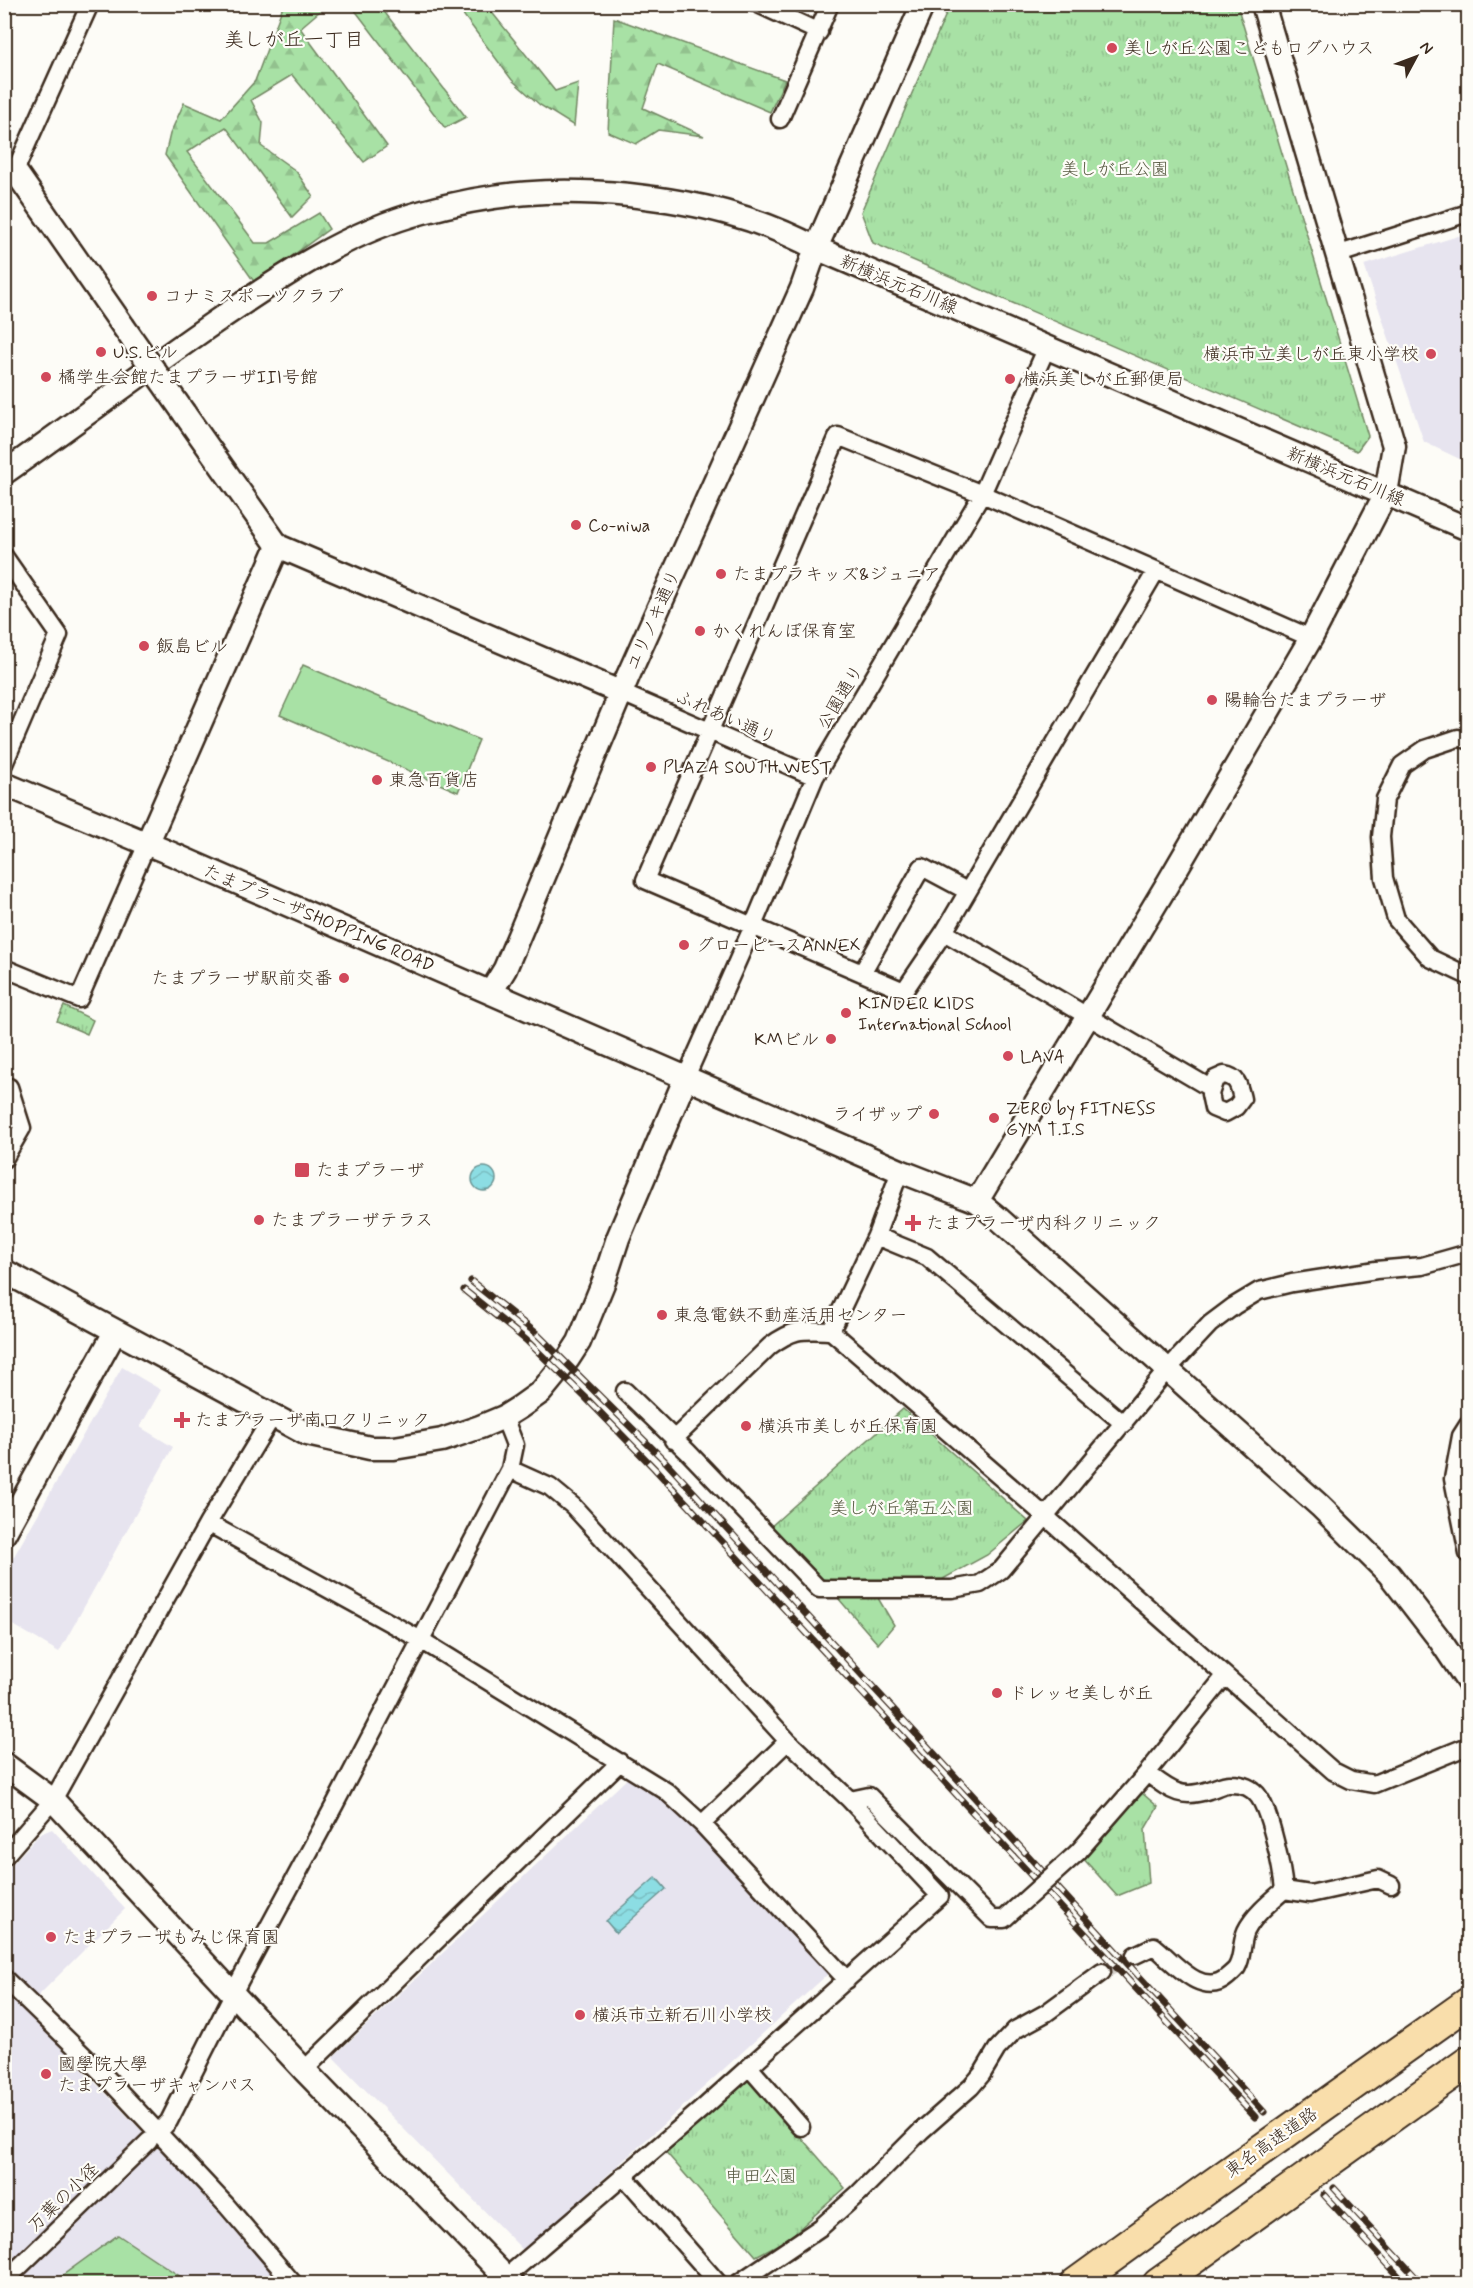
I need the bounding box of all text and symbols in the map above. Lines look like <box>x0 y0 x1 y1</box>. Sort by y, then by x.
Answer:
district label: 美しが丘一丁目 <box>224 27 364 54</box>
north arrow <box>1386 27 1446 87</box>
place label: 美しが丘公園こどもログハウス <box>1124 37 1374 61</box>
text: N <box>1415 37 1438 59</box>
marker: 美しが丘公園こどもログハウス <box>1105 41 1119 55</box>
park label: 美しが丘公園 <box>1061 158 1169 182</box>
street label: 新横浜元石川線 <box>836 249 961 321</box>
place label: コナミスポーツクラブ <box>164 285 344 309</box>
marker: コナミスポーツクラブ <box>145 289 159 303</box>
place label: U.S.ビル <box>113 341 178 365</box>
place label: 横浜市立美しが丘東小学校 <box>1203 343 1419 367</box>
marker: U.S.ビル <box>94 345 108 359</box>
marker: 横浜市立美しが丘東小学校 <box>1424 347 1438 361</box>
place label: 橘学生会館たまプラーザIII号館 <box>58 366 318 390</box>
place label: 横浜美しが丘郵便局 <box>1022 368 1184 392</box>
marker: 橘学生会館たまプラーザIII号館 <box>39 370 53 384</box>
marker: 横浜美しが丘郵便局 <box>1003 372 1017 386</box>
street label: 新横浜元石川線 <box>1283 441 1408 513</box>
place label: Co-niwa <box>588 514 650 538</box>
marker: Co-niwa <box>569 518 583 532</box>
place label: たまプラキッズ&ジュニア <box>733 563 941 587</box>
street label: ユリノキ通り <box>621 566 687 675</box>
marker: たまプラキッズ&ジュニア <box>714 567 728 581</box>
place label: かくれんぼ保育室 <box>712 620 856 644</box>
marker: かくれんぼ保育室 <box>693 624 707 638</box>
place label: 飯島ビル <box>156 635 228 659</box>
marker: 飯島ビル <box>137 639 151 653</box>
street label: 公園通り <box>812 660 870 735</box>
street label: ふれあい通り <box>671 685 780 751</box>
place label: 陽輪台たまプラーザ <box>1224 689 1387 713</box>
marker: 陽輪台たまプラーザ <box>1205 693 1219 707</box>
place label: PLAZA SOUTH WEST <box>663 756 832 780</box>
marker: PLAZA SOUTH WEST <box>644 760 658 774</box>
place label: 東急百貨店 <box>389 769 479 793</box>
marker: 東急百貨店 <box>370 773 384 787</box>
street label: たまプラーザSHOPPING ROAD <box>199 859 438 979</box>
place label: グローピースANNEX <box>696 934 861 958</box>
marker: グローピースANNEX <box>677 938 691 952</box>
place label: たまプラーザ駅前交番 <box>151 967 332 991</box>
marker: たまプラーザ駅前交番 <box>337 971 351 985</box>
place label: KINDER KIDS International School <box>858 992 1012 1037</box>
marker: KINDER KIDS International School <box>839 1006 853 1020</box>
place label: KMビル <box>754 1028 819 1052</box>
marker: KMビル <box>824 1032 838 1046</box>
place label: LAVA <box>1020 1045 1065 1069</box>
marker: LAVA <box>1001 1049 1015 1063</box>
place label: ZERO by FITNESS GYM T.I.S <box>1006 1097 1155 1142</box>
place label: ライザップ <box>833 1103 922 1127</box>
marker: ライザップ <box>927 1107 941 1121</box>
marker: ZERO by FITNESS GYM T.I.S <box>987 1111 1001 1125</box>
place label: たまプラーザ <box>316 1159 425 1183</box>
marker: たまプラーザ <box>293 1161 311 1179</box>
place label: たまプラーザテラス <box>271 1209 433 1233</box>
place label: たまプラーザ内科クリニック <box>926 1212 1161 1236</box>
marker: たまプラーザテラス <box>252 1213 266 1227</box>
marker: たまプラーザ内科クリニック <box>904 1214 922 1232</box>
place label: 東急電鉄不動産活用センター <box>674 1304 907 1328</box>
marker: 東急電鉄不動産活用センター <box>655 1308 669 1322</box>
place label: たまプラーザ南口クリニック <box>195 1409 430 1433</box>
marker: たまプラーザ南口クリニック <box>173 1411 191 1429</box>
place label: 横浜市美しが丘保育園 <box>758 1415 938 1439</box>
marker: 横浜市美しが丘保育園 <box>739 1419 753 1433</box>
park label: 美しが丘第五公園 <box>830 1497 974 1521</box>
place label: ドレッセ美しが丘 <box>1009 1682 1153 1706</box>
marker: ドレッセ美しが丘 <box>990 1686 1004 1700</box>
place label: たまプラーザもみじ保育園 <box>63 1926 280 1950</box>
marker: たまプラーザもみじ保育園 <box>44 1930 58 1944</box>
place label: 横浜市立新石川小学校 <box>592 2004 772 2028</box>
marker: 横浜市立新石川小学校 <box>573 2008 587 2022</box>
place label: 國學院大學 たまプラーザキャンパス <box>58 2053 256 2098</box>
marker: 國學院大學 たまプラーザキャンパス <box>39 2067 53 2081</box>
street label: 東名高速道路 <box>1220 2102 1323 2184</box>
street label: 万葉の小径 <box>23 2158 104 2238</box>
park label: 申田公園 <box>725 2165 797 2189</box>

